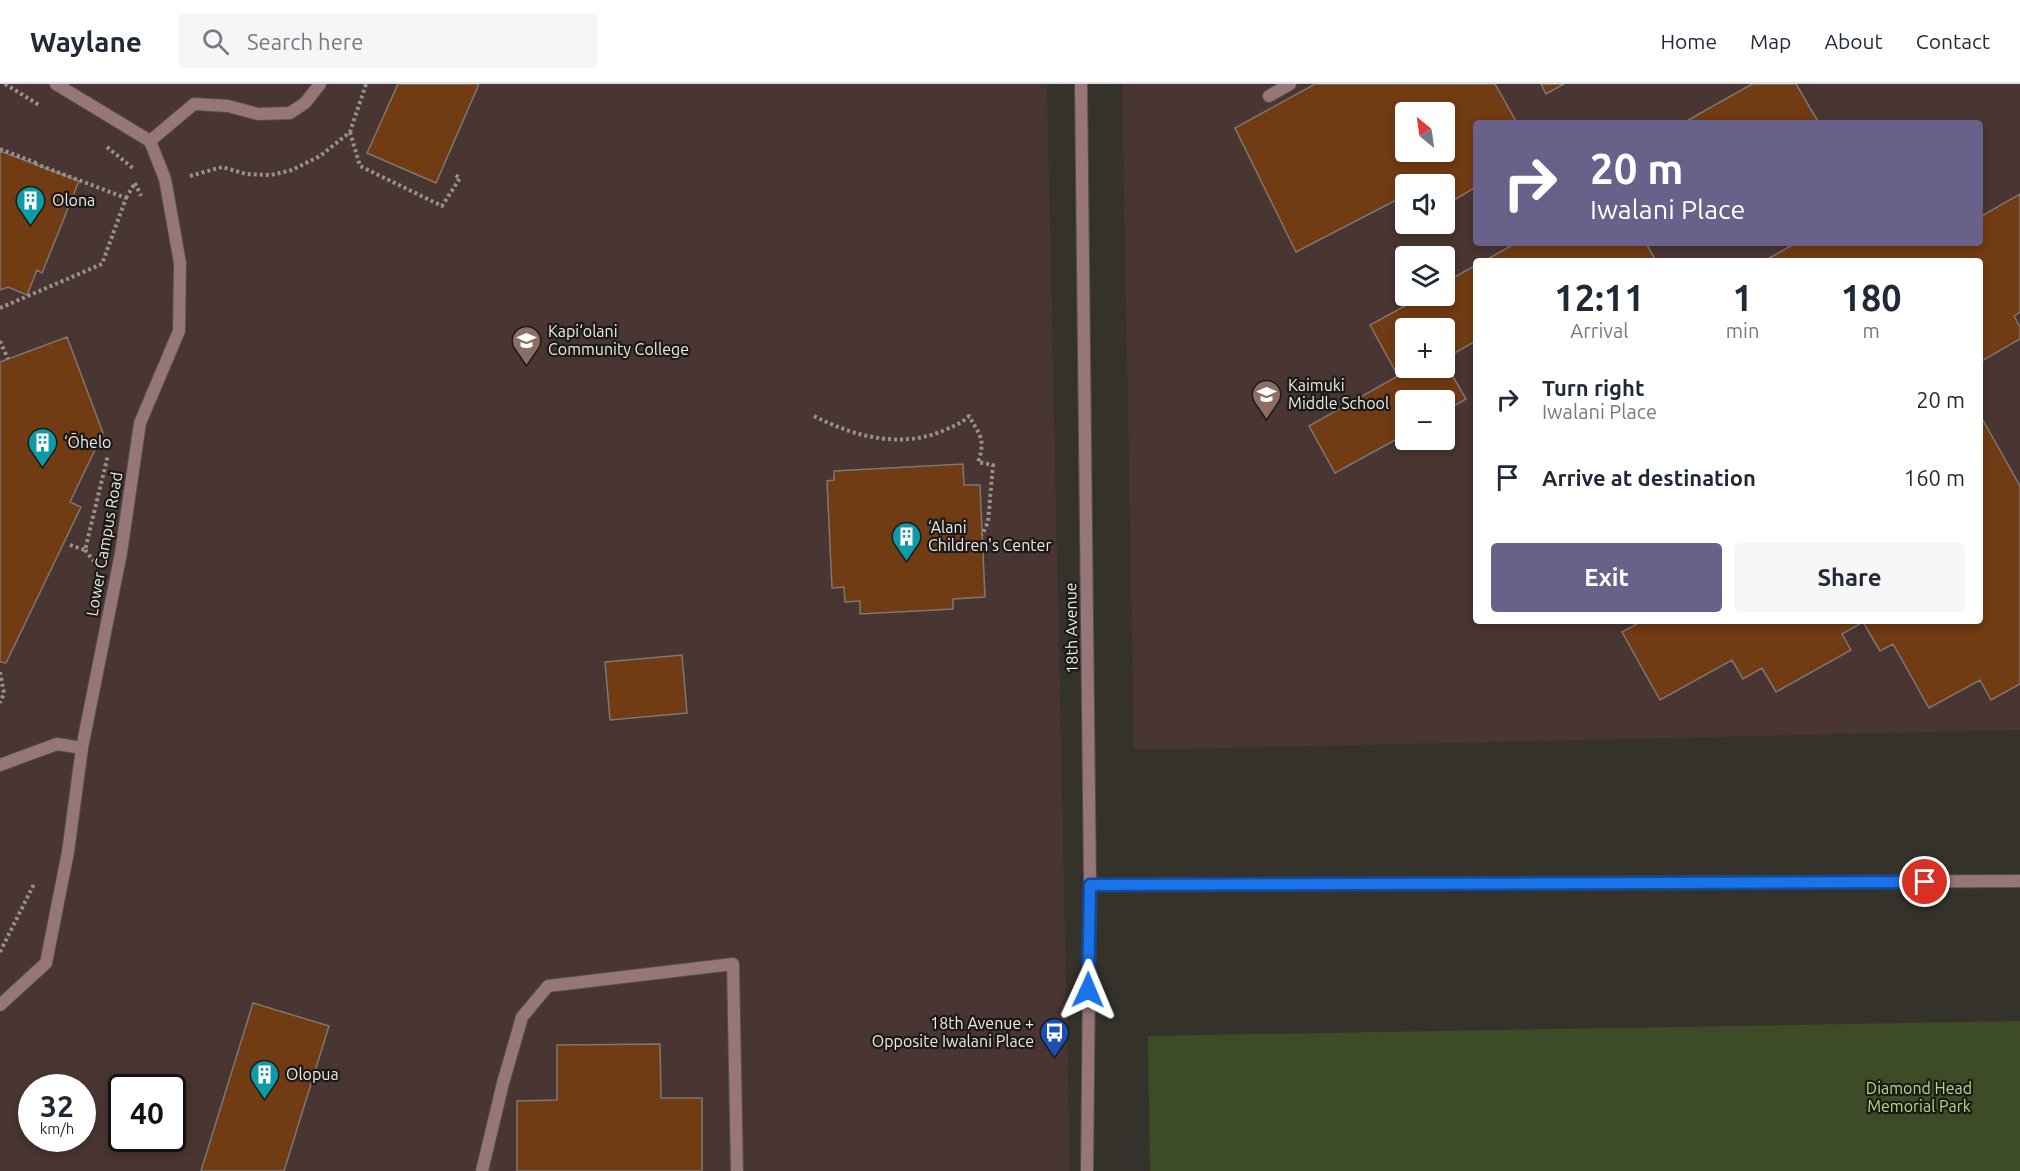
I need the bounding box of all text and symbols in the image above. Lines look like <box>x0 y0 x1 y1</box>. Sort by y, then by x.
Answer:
search box <box>178 14 598 68</box>
icon: search <box>199 25 232 58</box>
text: Waylane <box>30 26 142 57</box>
text: Search here <box>247 29 363 54</box>
text: Home <box>1660 29 1717 53</box>
text: Map <box>1750 29 1791 53</box>
text: About <box>1824 29 1883 53</box>
text: Contact <box>1916 29 1990 53</box>
north arrow <box>1395 102 1455 162</box>
map controls <box>1395 102 1455 450</box>
icon: right <box>1491 144 1569 222</box>
text: 20 m <box>1590 145 1684 192</box>
button: sound <box>1395 174 1455 234</box>
building icon: Olona <box>15 184 47 226</box>
place label: Olona <box>52 191 95 209</box>
text: Iwalani Place <box>1590 194 1745 224</box>
button: layers <box>1395 246 1455 306</box>
text: 12:11 <box>1554 277 1644 318</box>
text: 1 <box>1732 277 1753 318</box>
text: 180 <box>1841 277 1902 318</box>
button: + <box>1395 318 1455 378</box>
text: Arrival <box>1570 319 1629 342</box>
text: min <box>1726 319 1759 342</box>
text: m <box>1863 319 1880 342</box>
place label: Kapi‘olani Community College <box>548 322 689 358</box>
school or university icon: Kapi‘olani Community College <box>511 324 543 366</box>
text: Turn right <box>1542 375 1644 400</box>
place label: Kaimuki Middle School <box>1288 376 1389 412</box>
school or university icon: Kaimuki Middle School <box>1251 378 1283 420</box>
icon: right <box>1491 383 1524 416</box>
text: 20 m <box>1916 387 1965 412</box>
button: − <box>1395 390 1455 450</box>
text: Iwalani Place <box>1542 400 1657 423</box>
building icon: ‘Ōhelo <box>27 426 59 468</box>
place label: ‘Ōhelo <box>64 433 111 451</box>
icon: arrive <box>1491 461 1524 494</box>
text: Arrive at destination <box>1542 465 1756 490</box>
text: 160 m <box>1904 465 1965 490</box>
street label: Lower Campus Road <box>82 470 126 618</box>
place label: ‘Alani Children's Center <box>928 518 1051 554</box>
building icon: ‘Alani Children's Center <box>891 520 923 562</box>
button: Exit <box>1491 543 1722 612</box>
button: Share <box>1734 543 1965 612</box>
street label: 18th Avenue <box>1061 582 1081 674</box>
pin <box>1899 856 1950 907</box>
icon: arrive <box>1908 865 1941 898</box>
position arrow <box>1056 958 1120 1022</box>
place label: 18th Avenue + Opposite Iwalani Place <box>872 1014 1034 1050</box>
bus stop icon: 18th Avenue + Opposite Iwalani Place <box>1039 1016 1071 1058</box>
building icon: Olopua <box>249 1058 281 1100</box>
place label: Olopua <box>286 1065 339 1083</box>
speed limit sign: 40 <box>108 1074 186 1152</box>
park label: Diamond Head Memorial Park <box>1866 1079 1972 1115</box>
text: 32 <box>40 1089 74 1123</box>
text: km/h <box>40 1120 74 1137</box>

